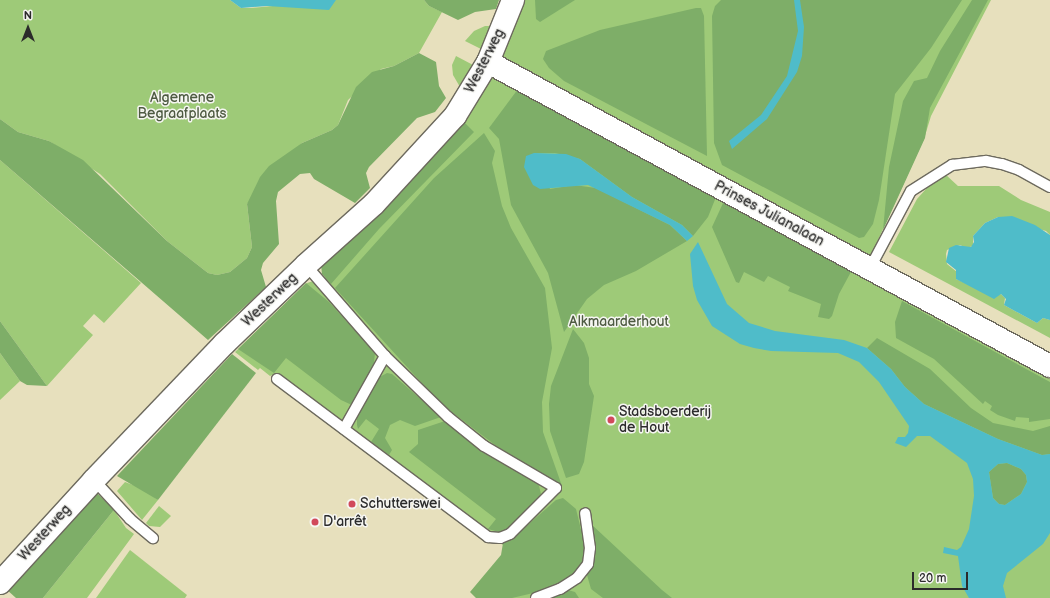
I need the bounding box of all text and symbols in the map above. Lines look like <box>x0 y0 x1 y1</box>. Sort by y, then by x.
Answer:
north arrow <box>8 8 48 48</box>
text: N <box>24 9 32 22</box>
street label: Westerweg <box>462 26 508 96</box>
park label: Algemene Begraafplaats <box>138 90 226 122</box>
street label: Prinses Julianalaan <box>711 178 827 250</box>
street label: Westerweg <box>239 270 301 330</box>
park label: Alkmaarderhout <box>569 314 669 330</box>
place label: Stadsboerderij de Hout <box>619 404 711 436</box>
marker: Stadsboerderij de Hout <box>606 415 616 425</box>
place label: Schutterswei <box>360 496 441 512</box>
marker: Schutterswei <box>347 499 357 509</box>
street label: Westerweg <box>15 501 75 565</box>
place label: D'arrêt <box>323 514 367 530</box>
marker: D'arrêt <box>310 517 320 527</box>
scale bar <box>914 564 970 590</box>
text: 20 m <box>919 571 946 586</box>

